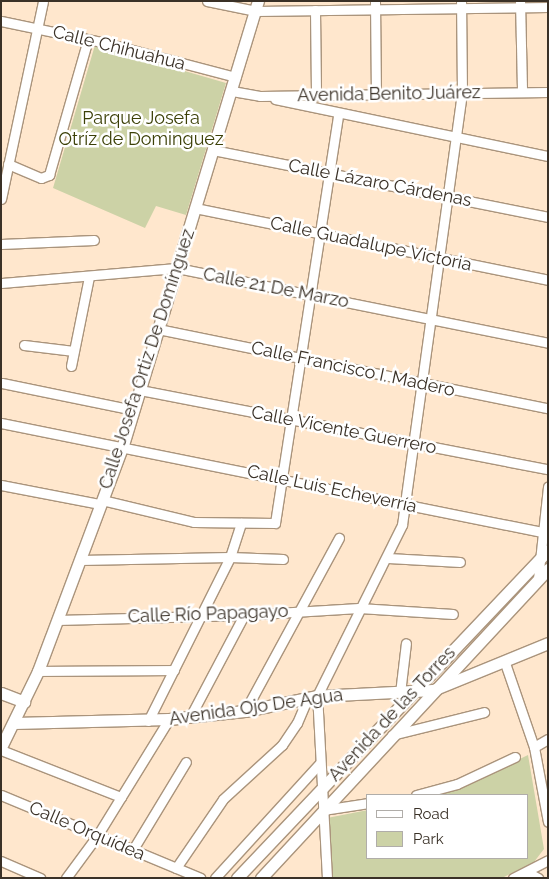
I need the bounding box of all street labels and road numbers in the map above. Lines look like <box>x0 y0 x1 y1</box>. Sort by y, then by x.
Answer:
street label: Calle Chihuahua <box>50 21 188 75</box>
street label: Avenida Benito Juárez <box>297 82 481 106</box>
street label: Calle Lázaro Cárdenas <box>286 155 474 211</box>
street label: Calle Guadalupe Victoria <box>268 212 474 276</box>
street label: Calle Josefa Ortiz De Domínguez <box>95 226 199 492</box>
street label: Calle 21 De Marzo <box>201 263 351 313</box>
street label: Calle Francisco I. Madero <box>249 337 457 401</box>
street label: Calle Vicente Guerrero <box>249 401 439 459</box>
street label: Calle Luis Echeverría <box>245 460 419 518</box>
street label: Calle Río Papagayo <box>127 600 289 628</box>
street label: Avenida de las Torres <box>324 642 460 786</box>
street label: Avenida Ojo De Agua <box>167 684 345 730</box>
street label: Calle Orquídea <box>26 797 148 865</box>

